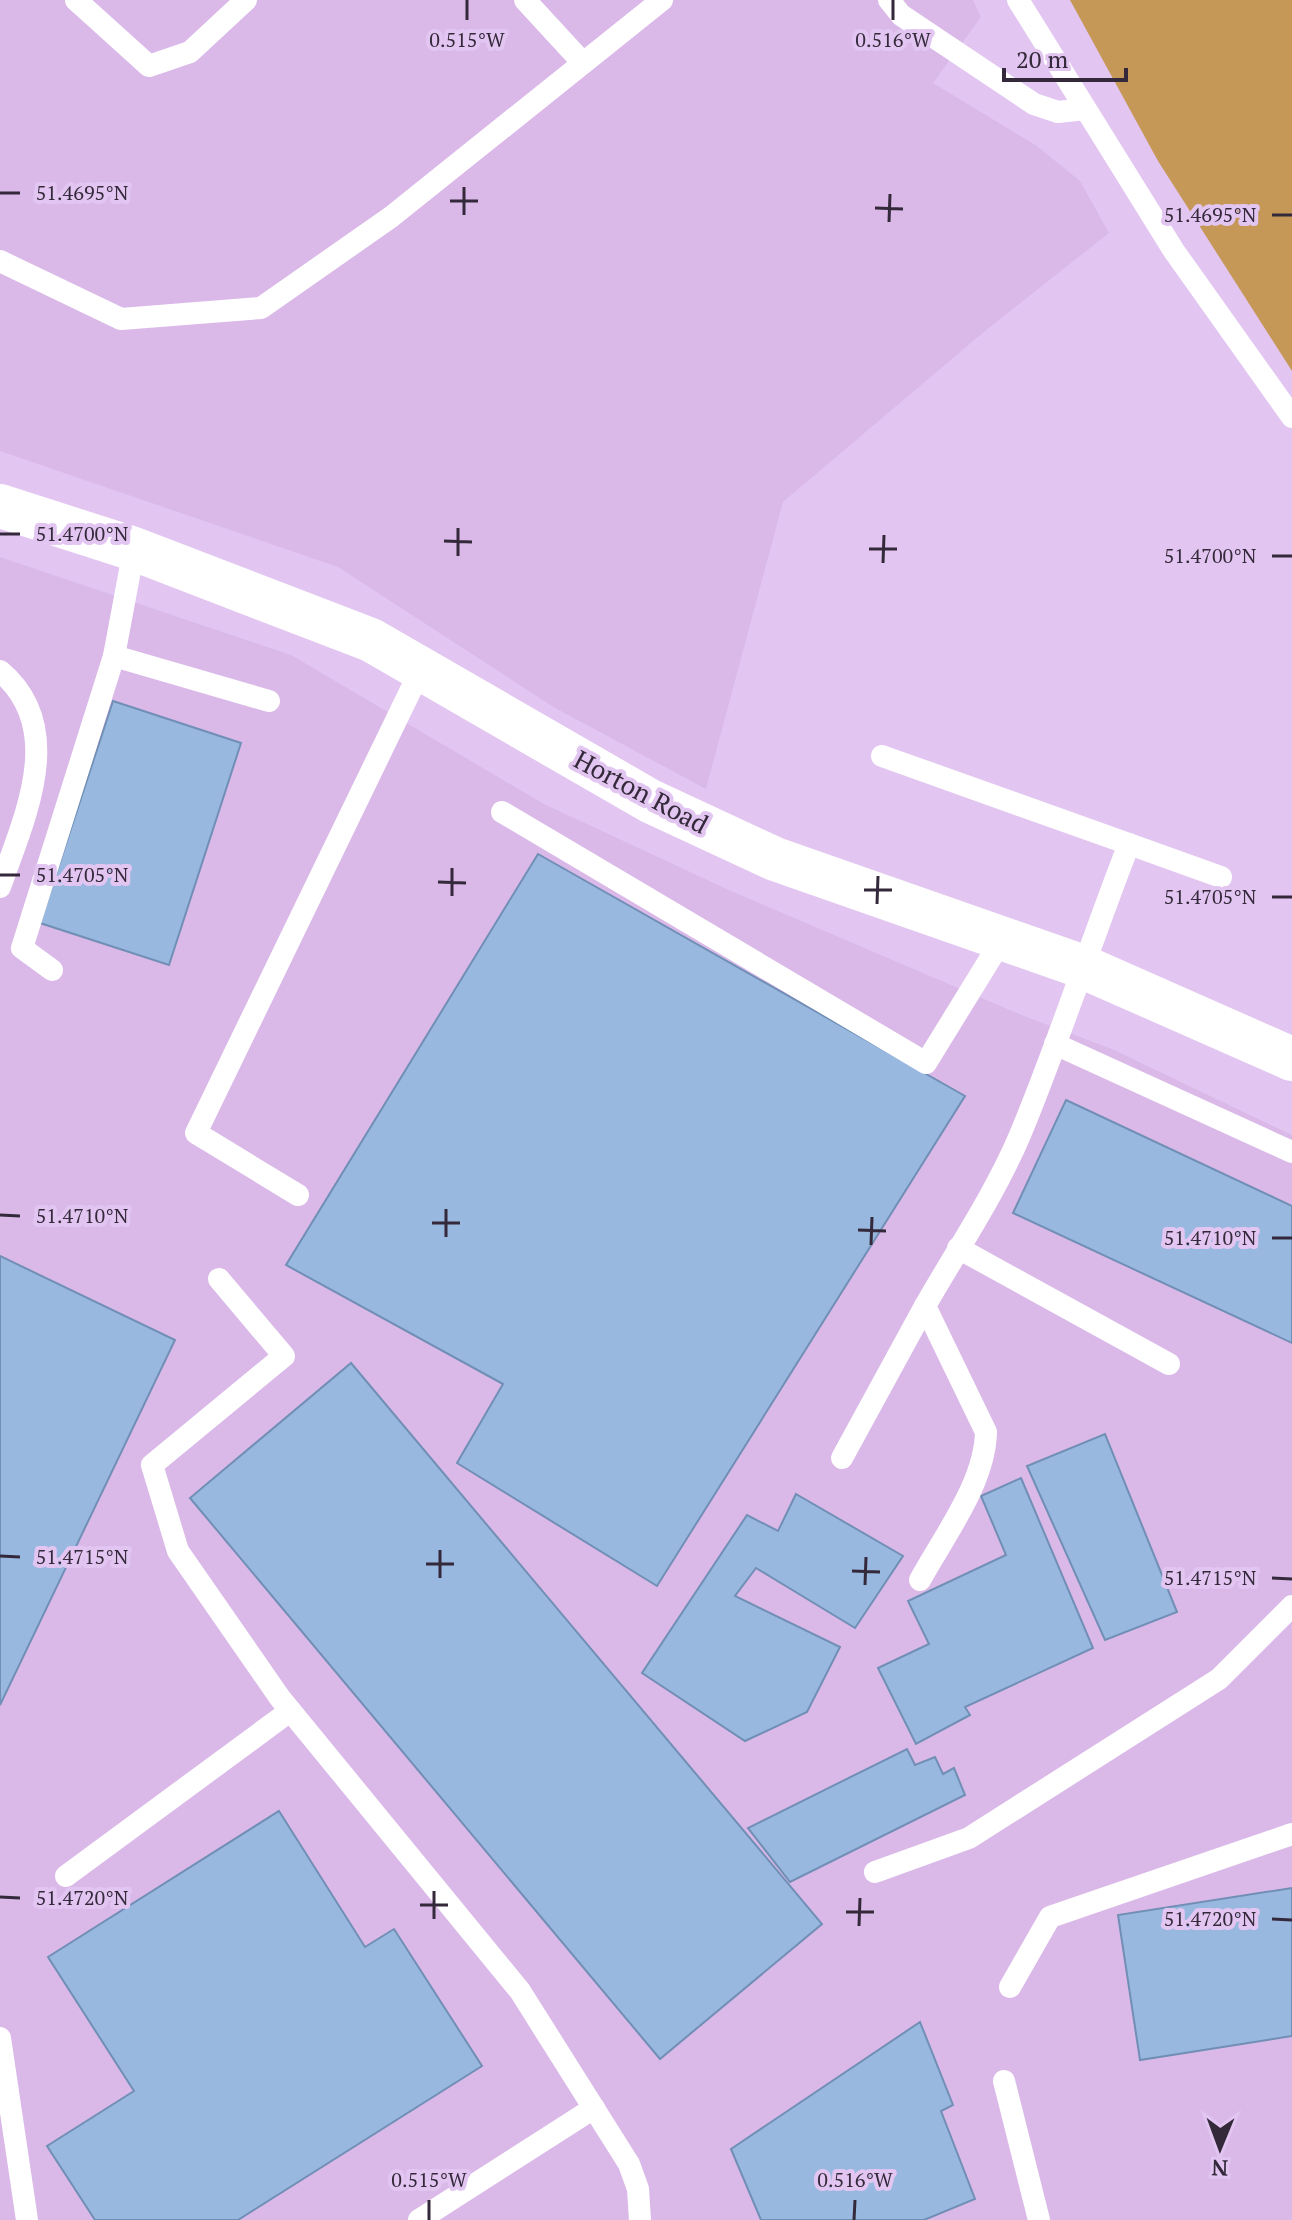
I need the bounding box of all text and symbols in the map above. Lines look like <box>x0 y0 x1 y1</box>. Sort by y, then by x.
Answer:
text: 0.515°W <box>429 26 505 53</box>
text: 0.516°W <box>855 26 931 53</box>
scale bar <box>1004 32 1126 82</box>
text: 20 m <box>1016 43 1068 75</box>
text: 51.4695°N <box>36 179 129 206</box>
text: 51.4695°N <box>1164 201 1257 228</box>
text: 51.4700°N <box>36 520 129 547</box>
text: 51.4700°N <box>1164 542 1257 569</box>
street label: Horton Road <box>569 742 714 841</box>
text: 51.4705°N <box>36 861 129 888</box>
text: 51.4705°N <box>1164 883 1257 910</box>
text: 51.4710°N <box>36 1202 129 1229</box>
text: 51.4710°N <box>1164 1224 1257 1251</box>
text: 51.4715°N <box>36 1543 129 1570</box>
text: 51.4715°N <box>1164 1564 1257 1591</box>
text: 51.4720°N <box>36 1884 129 1911</box>
text: 51.4720°N <box>1164 1905 1257 1932</box>
north arrow <box>1180 2108 1260 2188</box>
text: N <box>1211 2154 1228 2183</box>
text: 0.515°W <box>391 2166 467 2193</box>
text: 0.516°W <box>817 2166 893 2193</box>

